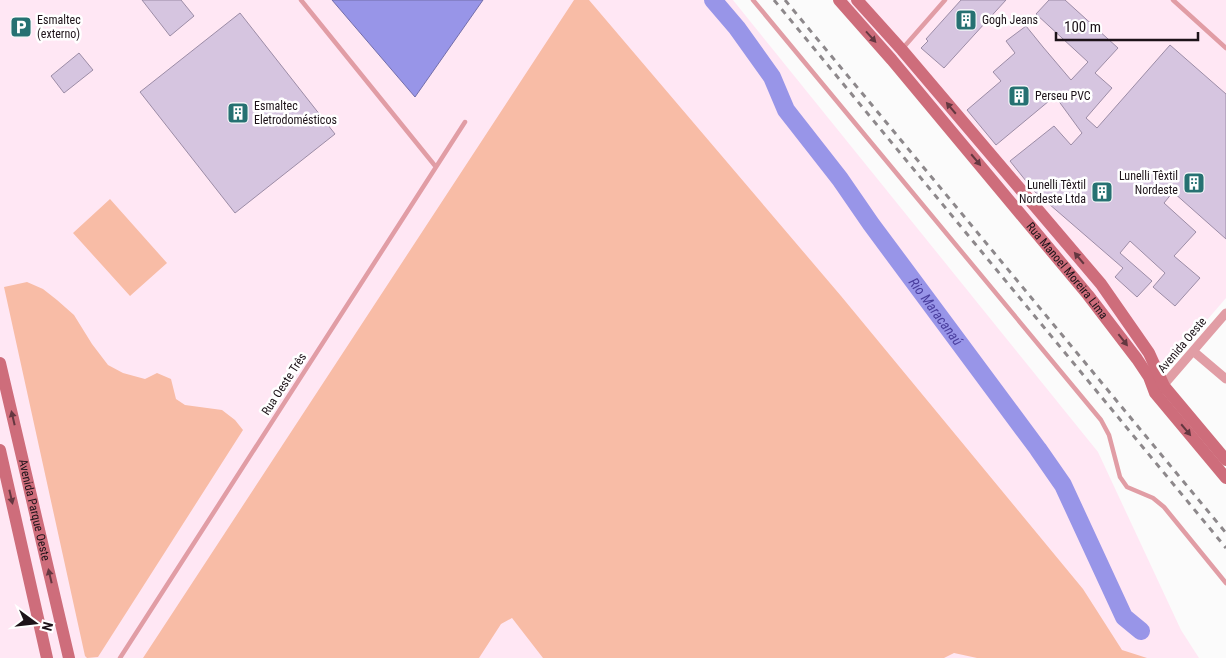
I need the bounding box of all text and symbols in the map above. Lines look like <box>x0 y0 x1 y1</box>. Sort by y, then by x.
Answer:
building icon: Gogh Jeans <box>954 8 978 32</box>
scale bar <box>1056 10 1198 42</box>
place label: Esmaltec (externo) <box>37 13 81 41</box>
place label: Gogh Jeans <box>982 13 1038 27</box>
parking icon: Esmaltec (externo) <box>9 15 33 39</box>
text: 100 m <box>1064 18 1101 36</box>
one-way arrow <box>865 30 877 42</box>
building icon: Perseu PVC <box>1007 84 1031 108</box>
place label: Perseu PVC <box>1035 89 1091 103</box>
place label: Esmaltec Eletrodomésticos <box>254 99 337 127</box>
building icon: Esmaltec Eletrodomésticos <box>226 101 250 125</box>
one-way arrow <box>946 101 957 114</box>
one-way arrow <box>971 154 982 167</box>
place label: Lunelli Têxtil Nordeste <box>1119 169 1178 197</box>
building icon: Lunelli Têxtil Nordeste <box>1182 171 1206 195</box>
place label: Lunelli Têxtil Nordeste Ltda <box>1019 178 1086 206</box>
building icon: Lunelli Têxtil Nordeste Ltda <box>1090 180 1114 204</box>
street label: Rua Manoel Moreira Lima <box>1023 220 1111 322</box>
one-way arrow <box>1073 253 1085 265</box>
water label: Rio Maracanaú <box>906 274 966 349</box>
street label: Avenida Oeste <box>1155 314 1209 375</box>
one-way arrow <box>1118 334 1129 347</box>
street label: Rua Oeste Três <box>259 350 309 418</box>
one-way arrow <box>9 411 17 426</box>
one-way arrow <box>1181 424 1192 437</box>
street label: Avenida Parque Oeste <box>16 458 53 563</box>
one-way arrow <box>7 490 15 506</box>
one-way arrow <box>46 569 54 584</box>
north arrow <box>10 598 60 648</box>
text: N <box>39 620 56 633</box>

